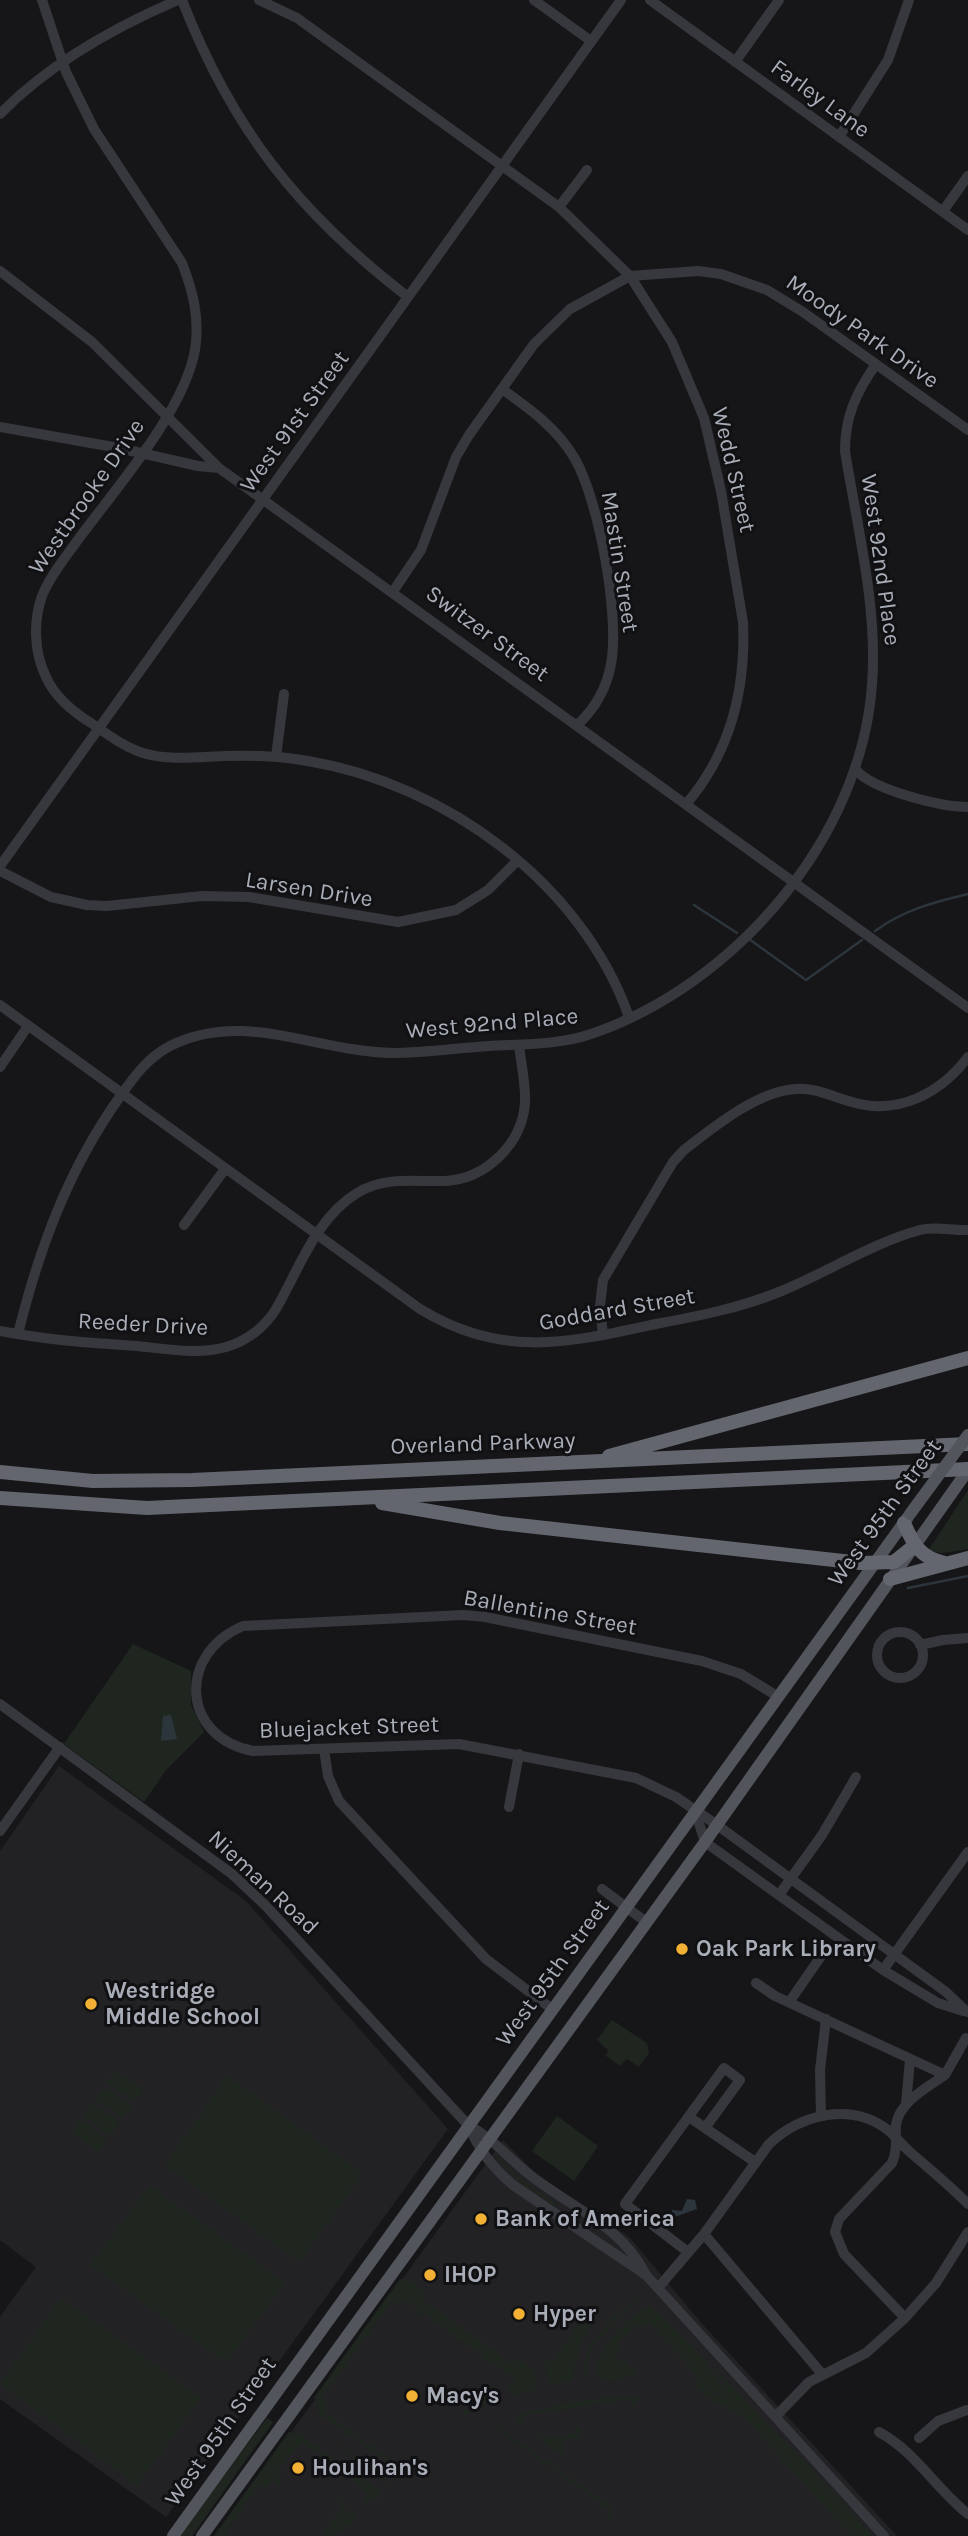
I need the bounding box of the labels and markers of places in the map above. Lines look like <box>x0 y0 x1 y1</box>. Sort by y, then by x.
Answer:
place label: Oak Park Library <box>696 1935 876 1963</box>
marker: Oak Park Library <box>674 1941 690 1957</box>
place label: Westridge Middle School <box>105 1977 260 2031</box>
marker: Westridge Middle School <box>83 1996 99 2012</box>
place label: Bank of America <box>495 2205 675 2233</box>
marker: Bank of America <box>473 2211 489 2227</box>
place label: IHOP <box>444 2261 496 2289</box>
marker: IHOP <box>422 2267 438 2283</box>
place label: Hyper <box>533 2300 596 2328</box>
marker: Hyper <box>511 2306 527 2322</box>
place label: Macy's <box>426 2382 500 2410</box>
marker: Macy's <box>404 2388 420 2404</box>
place label: Houlihan's <box>312 2454 429 2482</box>
marker: Houlihan's <box>290 2460 306 2476</box>

